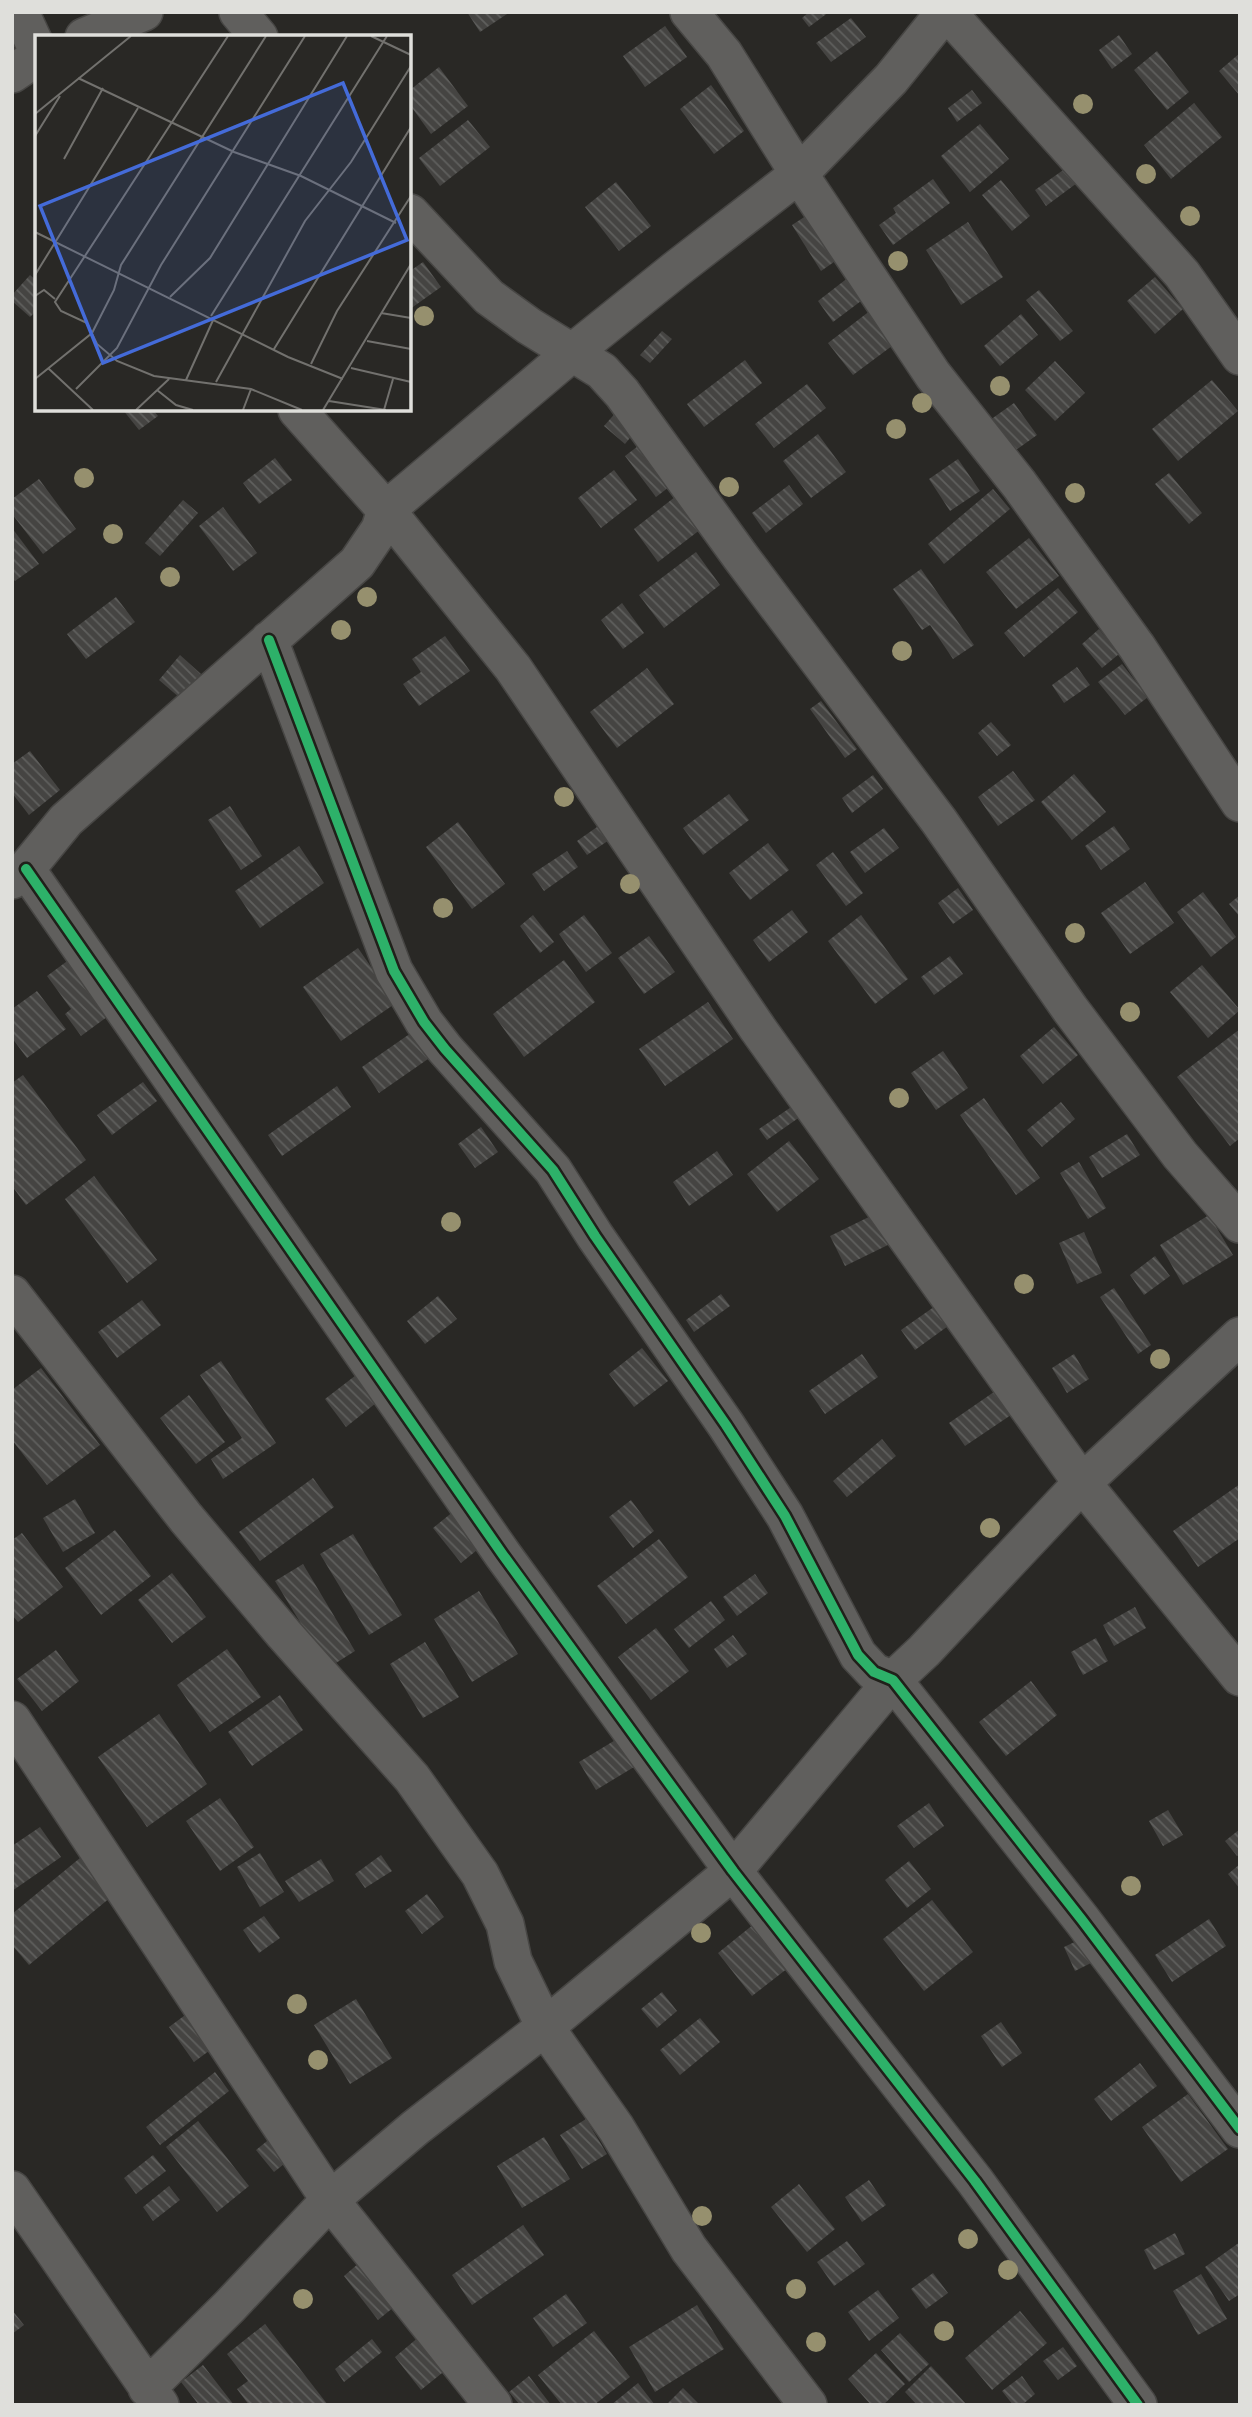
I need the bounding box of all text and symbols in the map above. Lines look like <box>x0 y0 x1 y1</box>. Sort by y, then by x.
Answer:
inset map <box>35 35 411 411</box>

